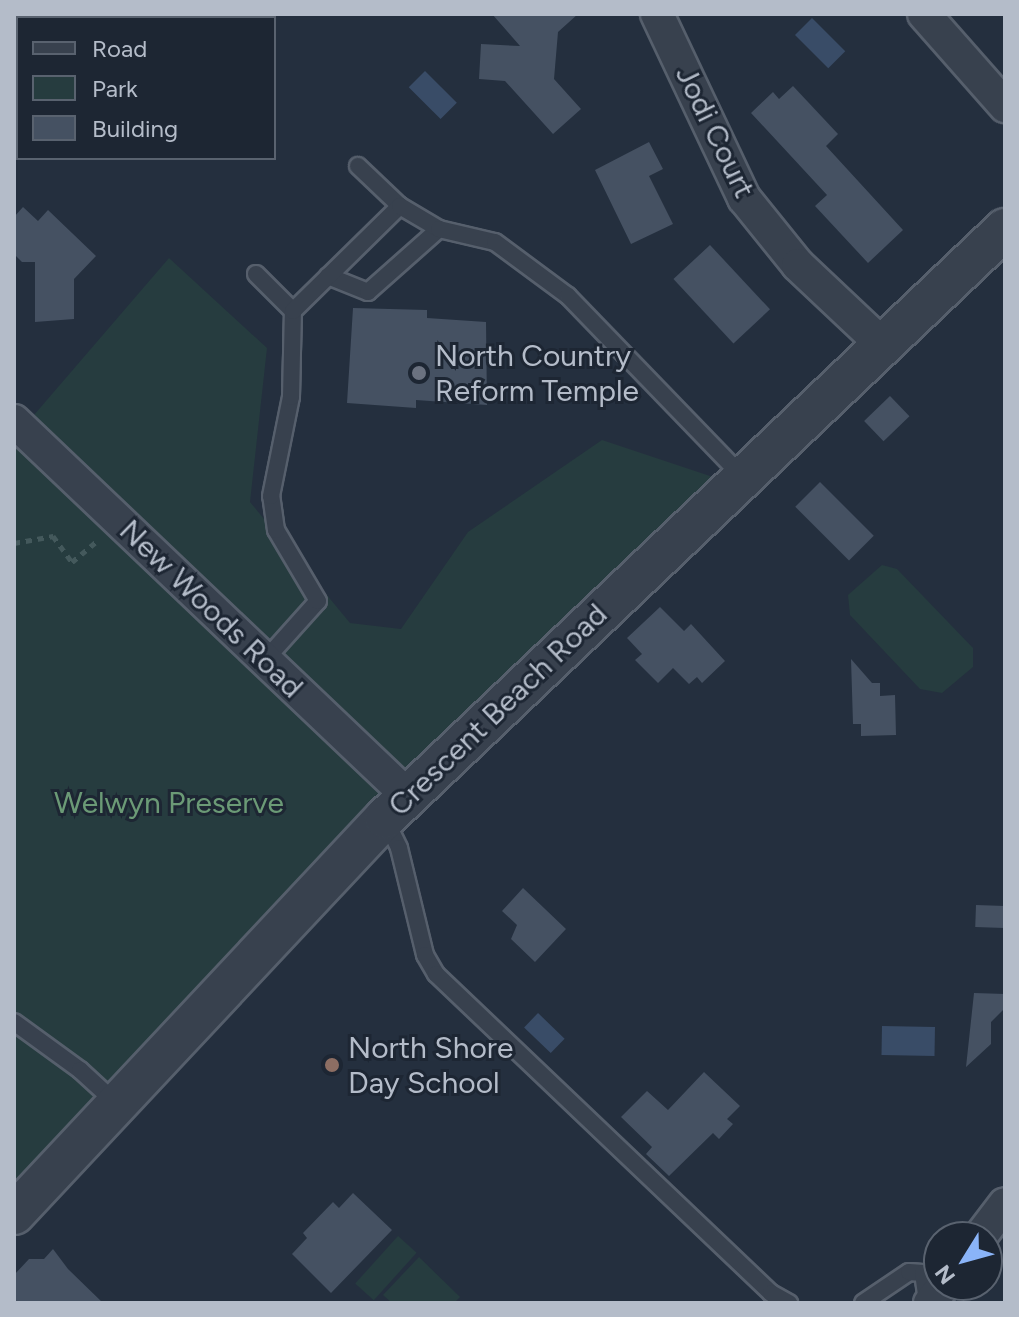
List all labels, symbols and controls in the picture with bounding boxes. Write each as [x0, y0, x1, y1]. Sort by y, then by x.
legend [16, 16, 276, 160]
text: Road [92, 34, 147, 63]
street label: Jodi Court [668, 60, 762, 204]
text: Park [92, 74, 138, 103]
text: Building [92, 114, 178, 143]
place label: North Country Reform Temple [435, 338, 639, 408]
marker: North Country Reform Temple [410, 364, 428, 382]
street label: New Woods Road [112, 513, 310, 705]
street label: Crescent Beach Road [381, 596, 615, 824]
park label: Welwyn Preserve [54, 785, 284, 821]
place label: North Shore Day School [348, 1030, 513, 1100]
marker: North Shore Day School [323, 1056, 341, 1074]
north arrow [923, 1221, 1003, 1301]
text: N [929, 1260, 961, 1289]

